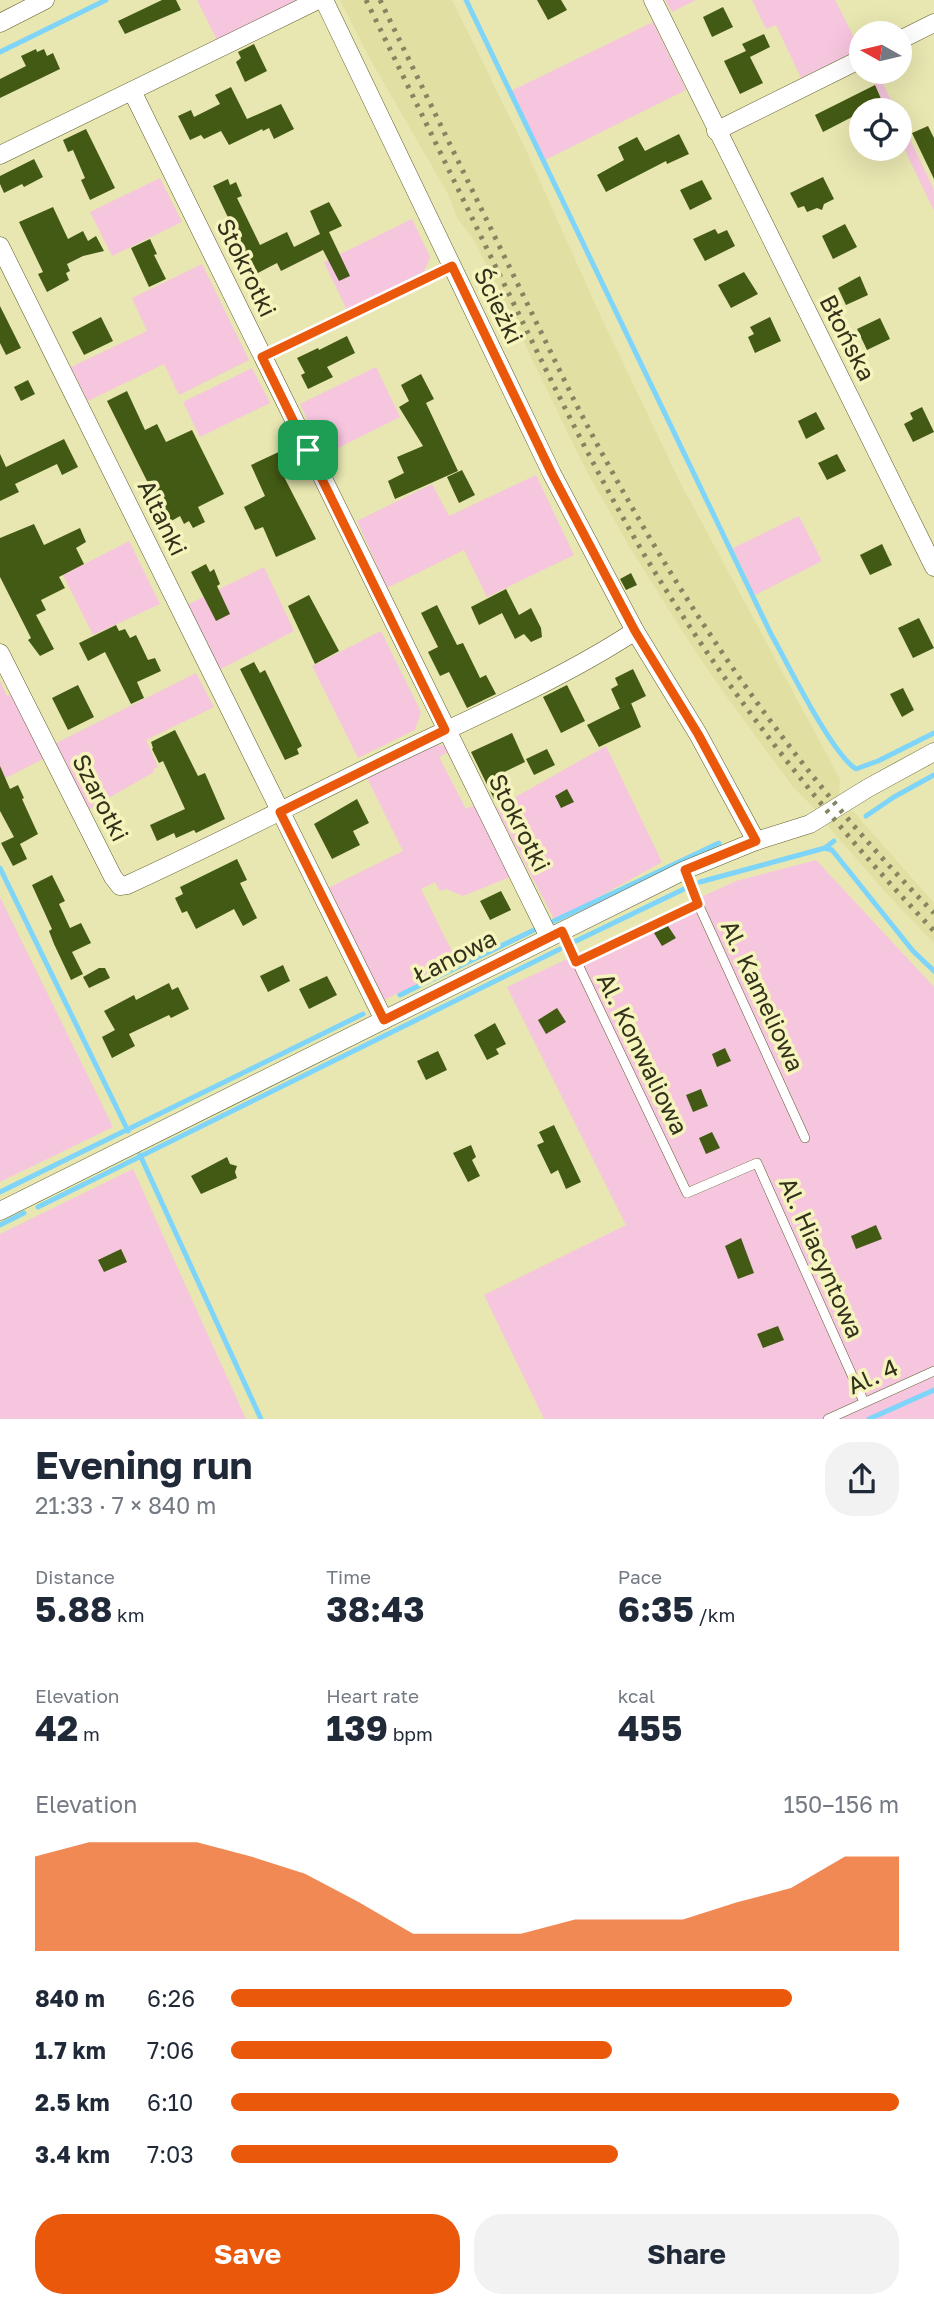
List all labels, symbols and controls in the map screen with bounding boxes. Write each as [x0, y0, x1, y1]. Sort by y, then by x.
north arrow [849, 21, 912, 84]
map controls [849, 21, 912, 161]
button: locate [849, 98, 912, 161]
street label: Stokrotki [211, 214, 284, 321]
street label: Ścieżki [469, 263, 530, 348]
street label: Błońska [814, 289, 882, 385]
pin [278, 420, 338, 480]
icon: arrive [289, 431, 327, 469]
street label: Altanki [133, 475, 194, 560]
street label: Szarotki [67, 749, 136, 846]
street label: Stokrotki [483, 769, 557, 876]
street label: Al. Kameliowa [716, 915, 811, 1076]
street label: Łanowa [408, 922, 501, 989]
street label: Al. Konwaliowa [592, 968, 695, 1139]
street label: Al. Hiacyntowa [774, 1173, 871, 1342]
street label: Al. 4 [843, 1352, 902, 1400]
text: Evening run [35, 1442, 253, 1487]
button: share [825, 1442, 899, 1516]
text: 21:33 · 7 × 840 m [35, 1491, 216, 1519]
text: Distance [35, 1565, 115, 1588]
text: Time [326, 1565, 371, 1588]
text: Pace [618, 1565, 662, 1588]
text: 5.88 [35, 1588, 112, 1630]
text: 38:43 [326, 1588, 425, 1630]
text: 6:35 [618, 1588, 694, 1630]
text: km [112, 1603, 145, 1626]
text: /km [694, 1603, 735, 1626]
text: Elevation [35, 1684, 120, 1707]
text: Heart rate [326, 1684, 419, 1707]
text: kcal [618, 1684, 655, 1707]
text: 42 [35, 1707, 78, 1749]
text: 139 [326, 1707, 388, 1749]
text: 455 [618, 1707, 682, 1749]
text: m [78, 1722, 100, 1745]
text: bpm [388, 1722, 433, 1745]
text: Elevation [35, 1790, 137, 1818]
text: 150–156 m [784, 1790, 899, 1818]
text: 840 m [35, 1984, 105, 2012]
text: 6:26 [147, 1984, 195, 2012]
text: 1.7 km [35, 2036, 106, 2064]
text: 7:06 [147, 2036, 194, 2064]
text: 2.5 km [35, 2088, 110, 2116]
text: 6:10 [147, 2088, 193, 2116]
text: 3.4 km [35, 2140, 110, 2168]
text: 7:03 [147, 2140, 194, 2168]
button: Save [35, 2214, 460, 2294]
button: Share [474, 2214, 899, 2294]

